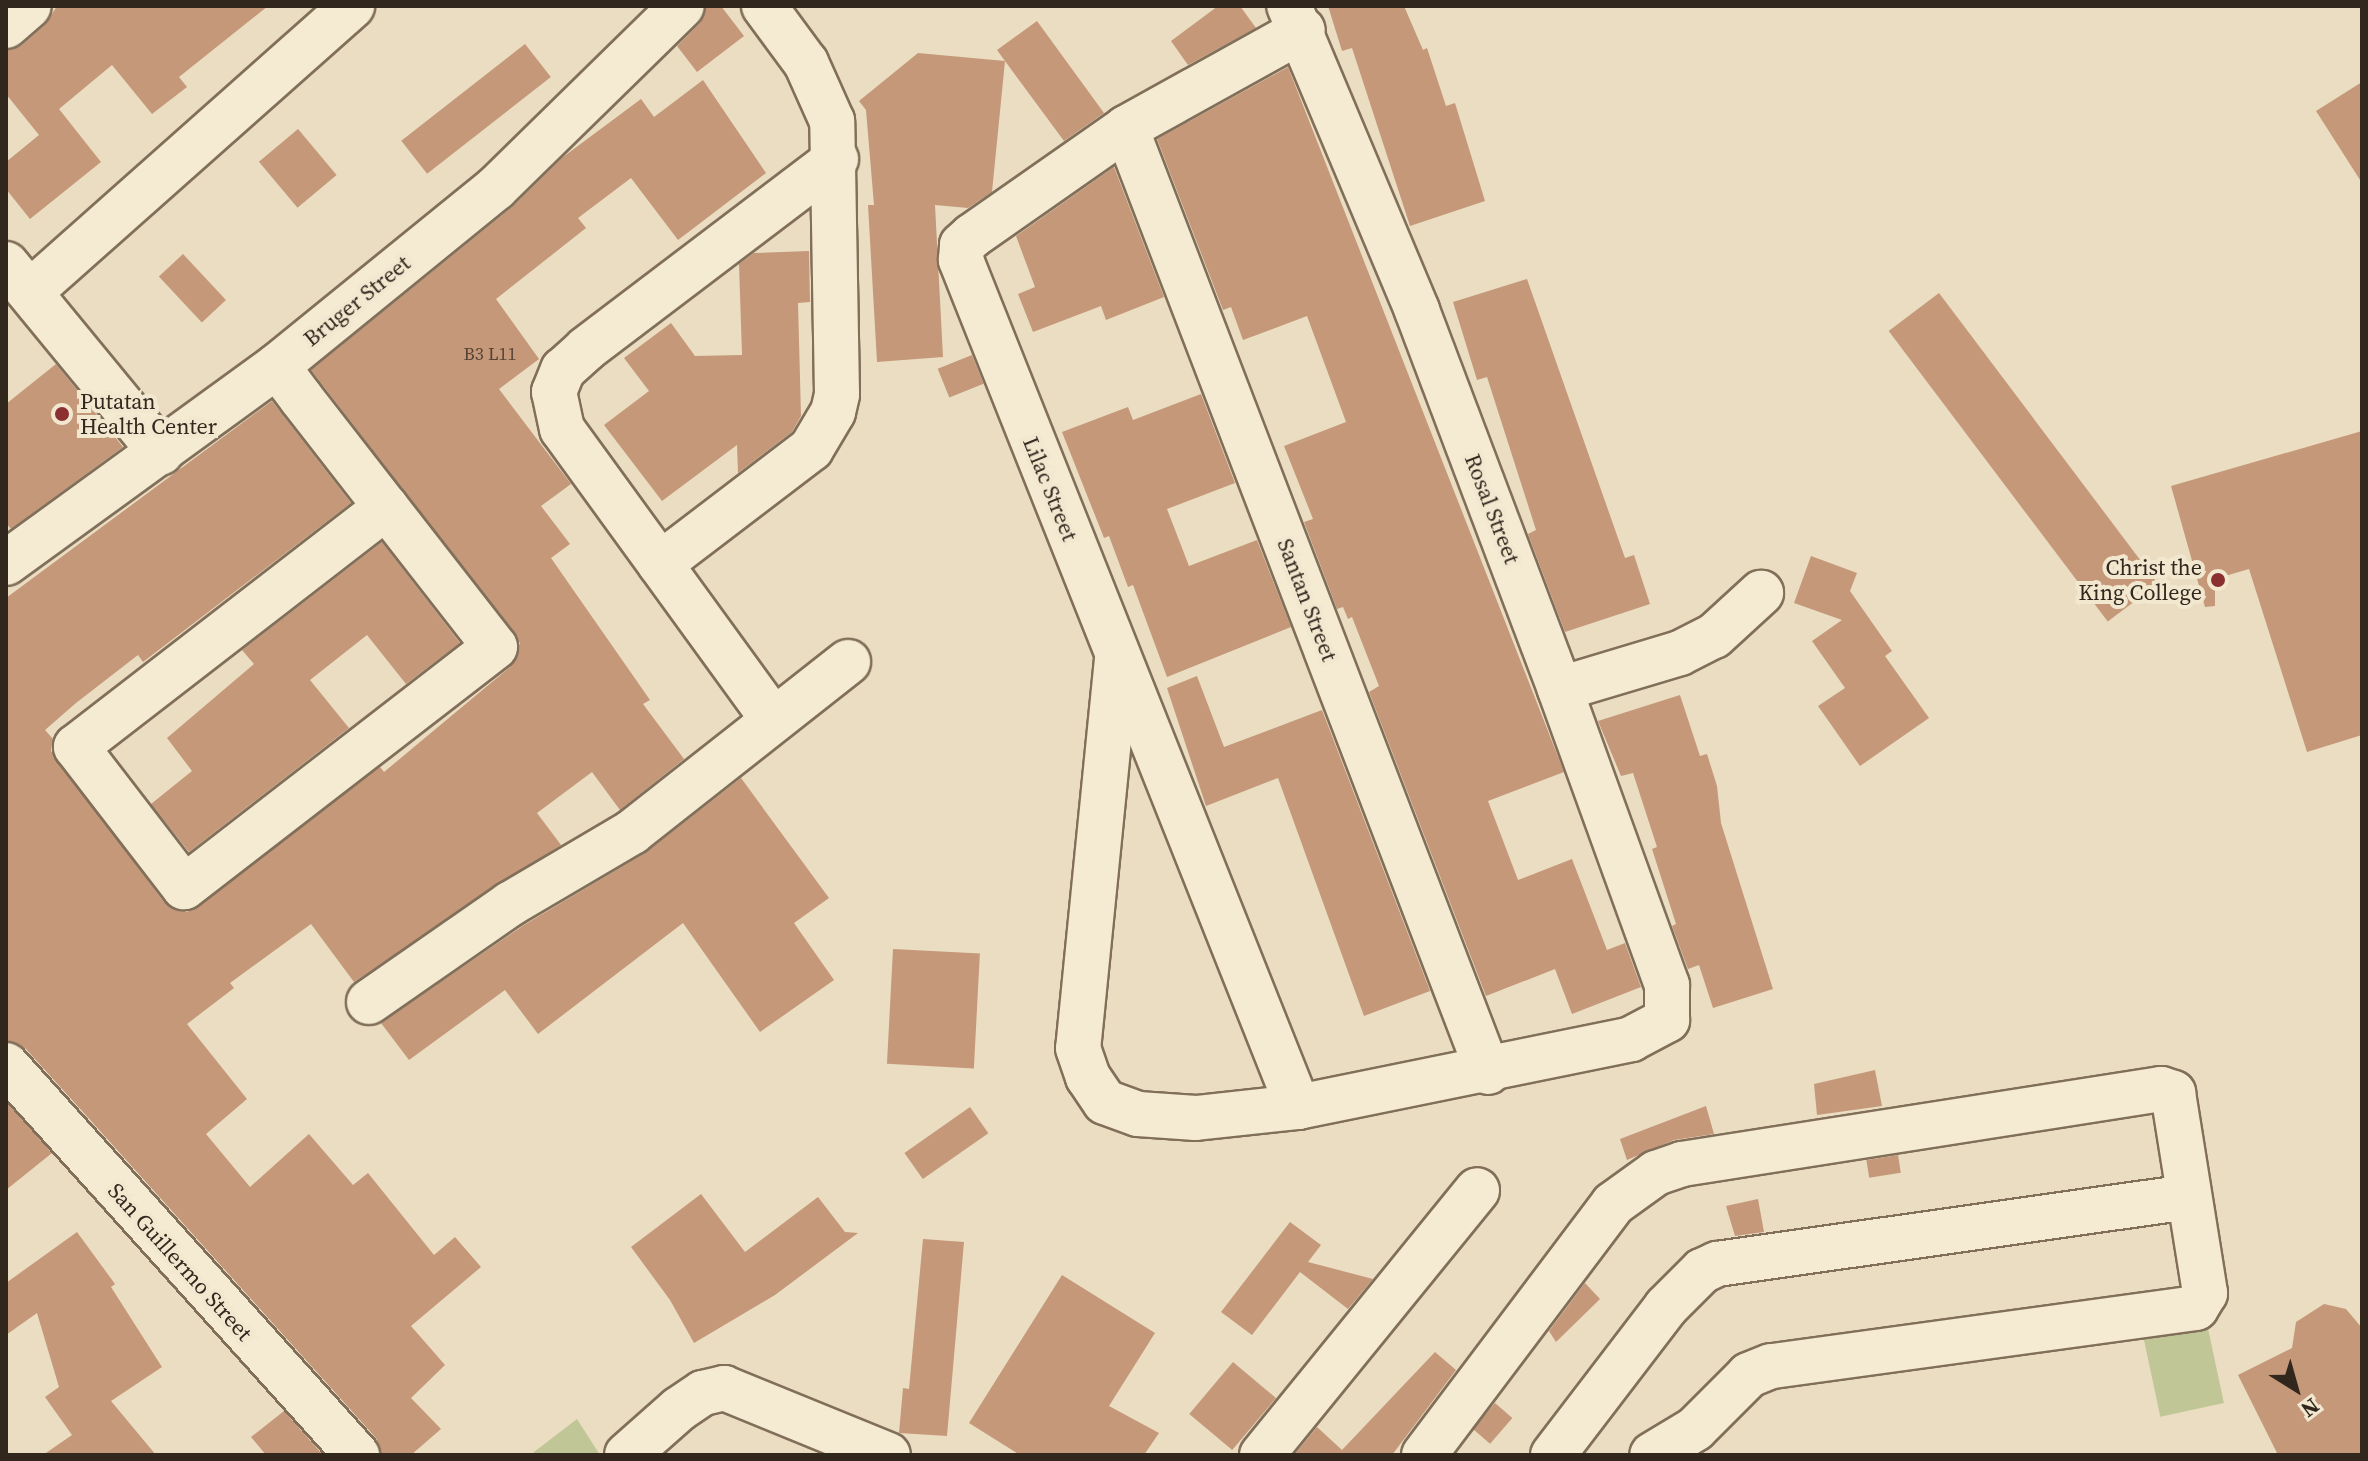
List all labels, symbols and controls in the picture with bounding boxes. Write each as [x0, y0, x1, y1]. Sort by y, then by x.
street label: Bruger Street [298, 250, 416, 352]
house number: B3 L11 [463, 343, 517, 365]
place label: Putatan Health Center [80, 388, 217, 440]
marker: Putatan Health Center [51, 403, 73, 425]
street label: Lilac Street [1017, 433, 1083, 545]
street label: Rosal Street [1459, 450, 1525, 568]
street label: Santan Street [1272, 535, 1342, 665]
place label: Christ the King College [2078, 554, 2202, 606]
marker: Christ the King College [2209, 571, 2227, 589]
street label: San Guillermo Street [102, 1178, 258, 1346]
north arrow [2256, 1349, 2336, 1429]
text: N [2295, 1391, 2326, 1425]

